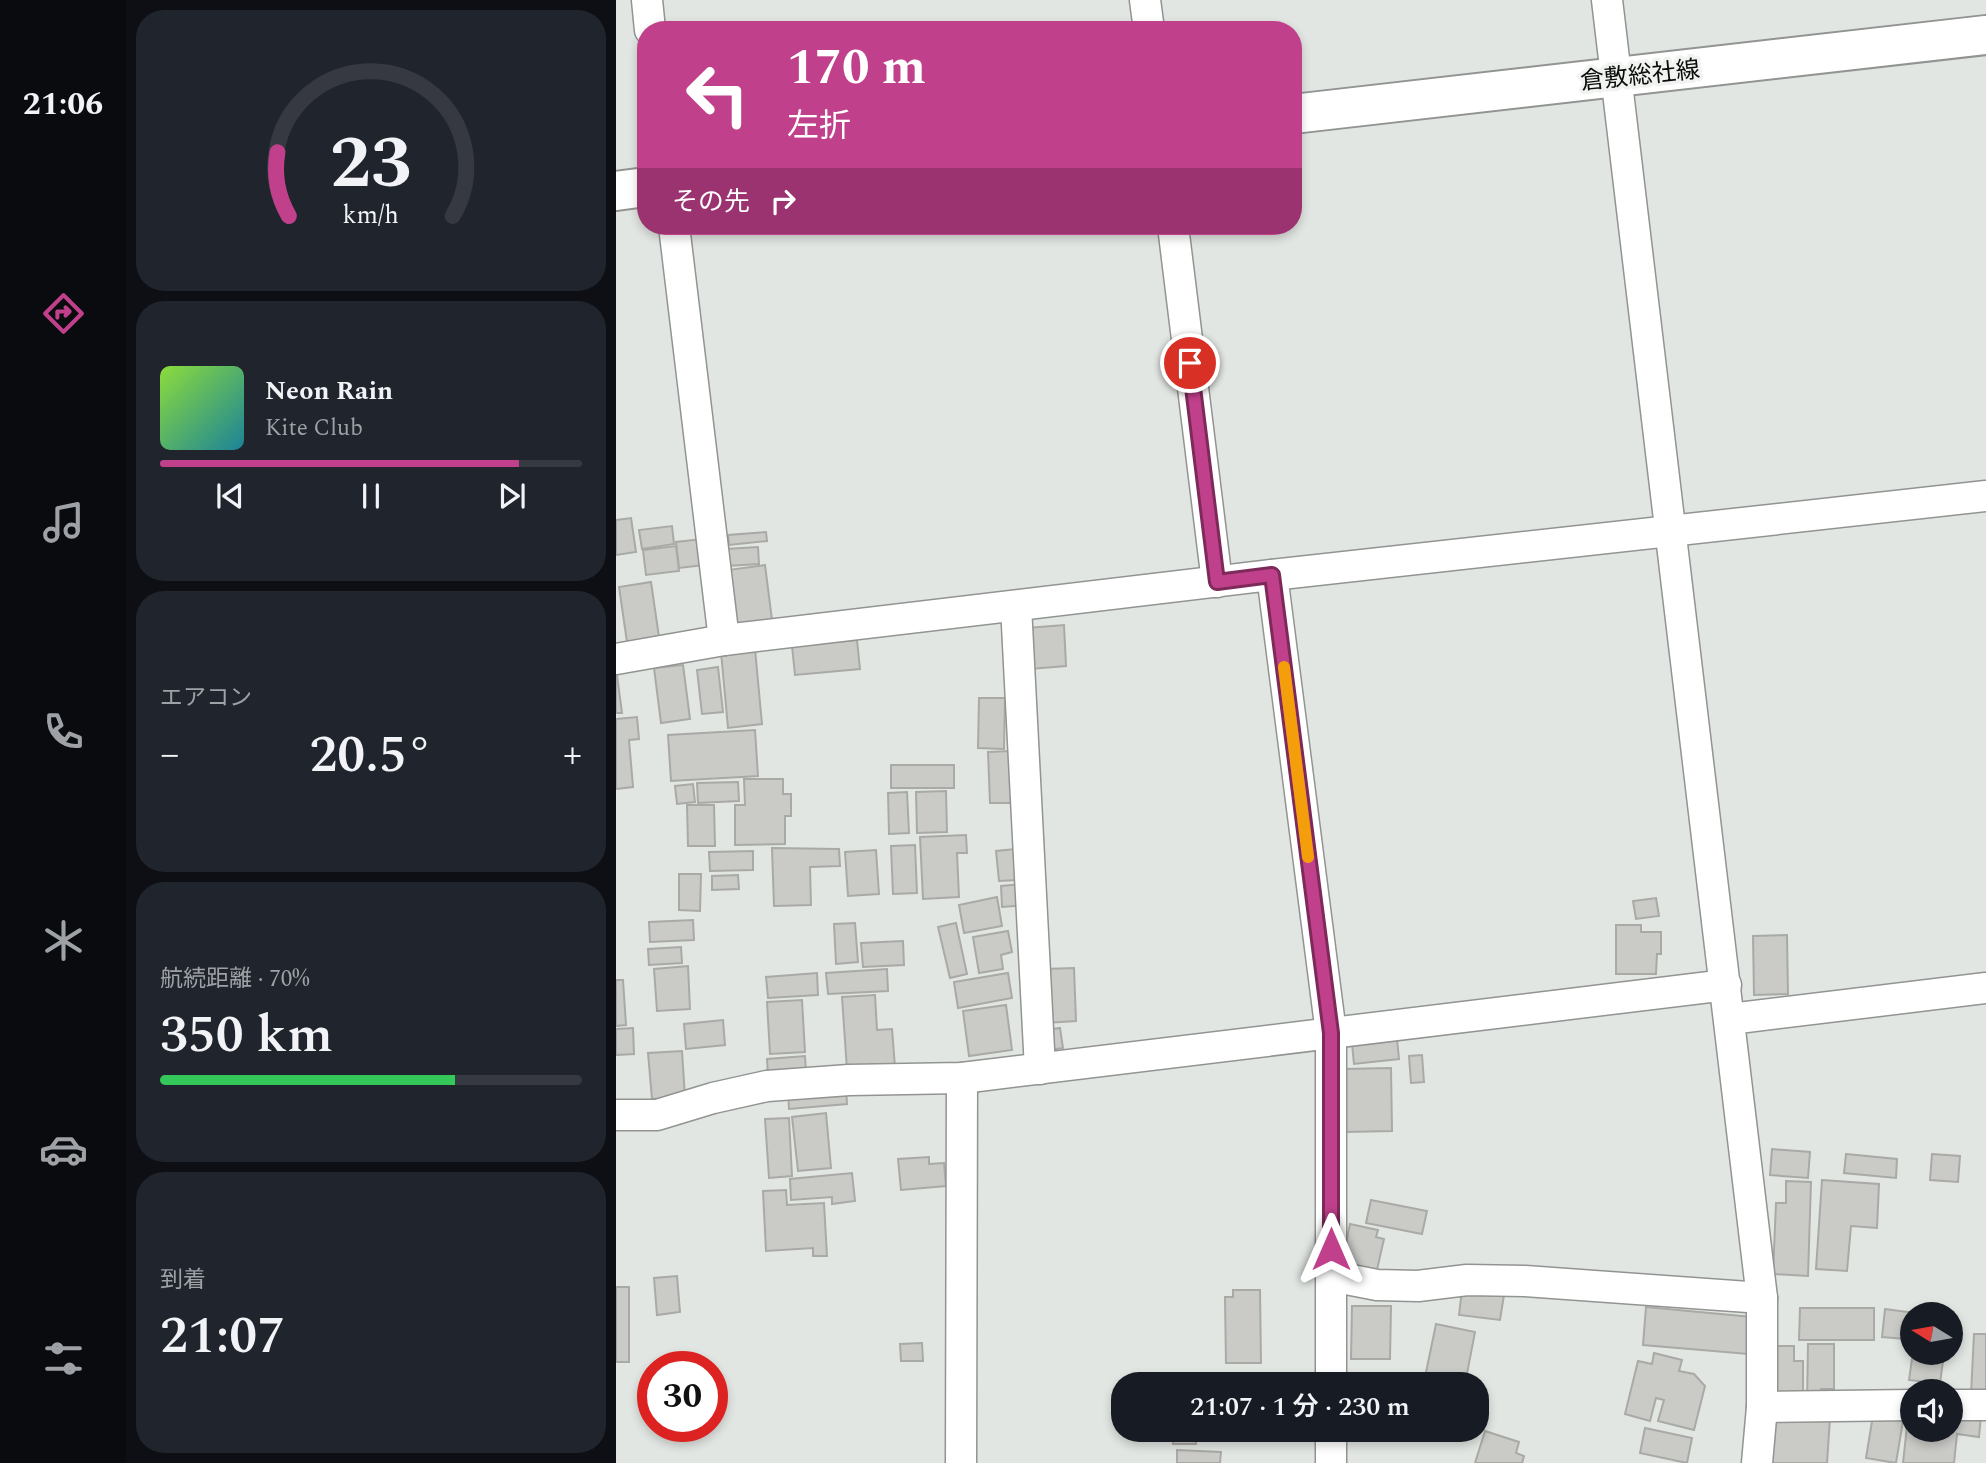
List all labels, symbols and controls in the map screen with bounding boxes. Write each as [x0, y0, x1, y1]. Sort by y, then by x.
text: 170 m [787, 31, 926, 106]
icon: left [672, 49, 763, 140]
street label: 倉敷総社線 [1579, 52, 1702, 100]
text: 21:06 [23, 80, 103, 129]
text: 左折 [787, 102, 851, 151]
text: 23 [330, 110, 412, 221]
text: その先 [672, 182, 750, 222]
icon: right [764, 182, 802, 220]
text: km/h [343, 197, 399, 235]
icon: directions [39, 289, 88, 338]
pin [1160, 333, 1220, 393]
icon: arrive [1171, 344, 1209, 382]
text: Neon Rain [265, 371, 393, 411]
text: Kite Club [265, 411, 363, 446]
icon: previous [211, 477, 249, 515]
icon: pause [352, 477, 390, 515]
icon: next [493, 477, 531, 515]
icon: music [39, 498, 88, 547]
text: エアコン [160, 681, 252, 716]
icon: phone [39, 707, 88, 756]
text: 20.5° [309, 716, 433, 795]
text: − [160, 726, 179, 784]
text: + [563, 726, 582, 784]
icon: climate [39, 916, 88, 965]
text: 航続距離 · 70% [160, 962, 310, 997]
text: 350 km [160, 996, 333, 1075]
icon: car [39, 1125, 88, 1174]
position arrow [1294, 1212, 1368, 1286]
text: 到着 [160, 1263, 206, 1298]
text: 21:07 [160, 1297, 285, 1376]
north arrow [1900, 1302, 1964, 1365]
map controls [1900, 1302, 1963, 1442]
icon: filters [39, 1334, 88, 1383]
speed limit sign: 30 [637, 1351, 728, 1442]
button: sound [1900, 1379, 1963, 1442]
text: 21:07 · 1 分 · 230 m [1190, 1387, 1410, 1427]

